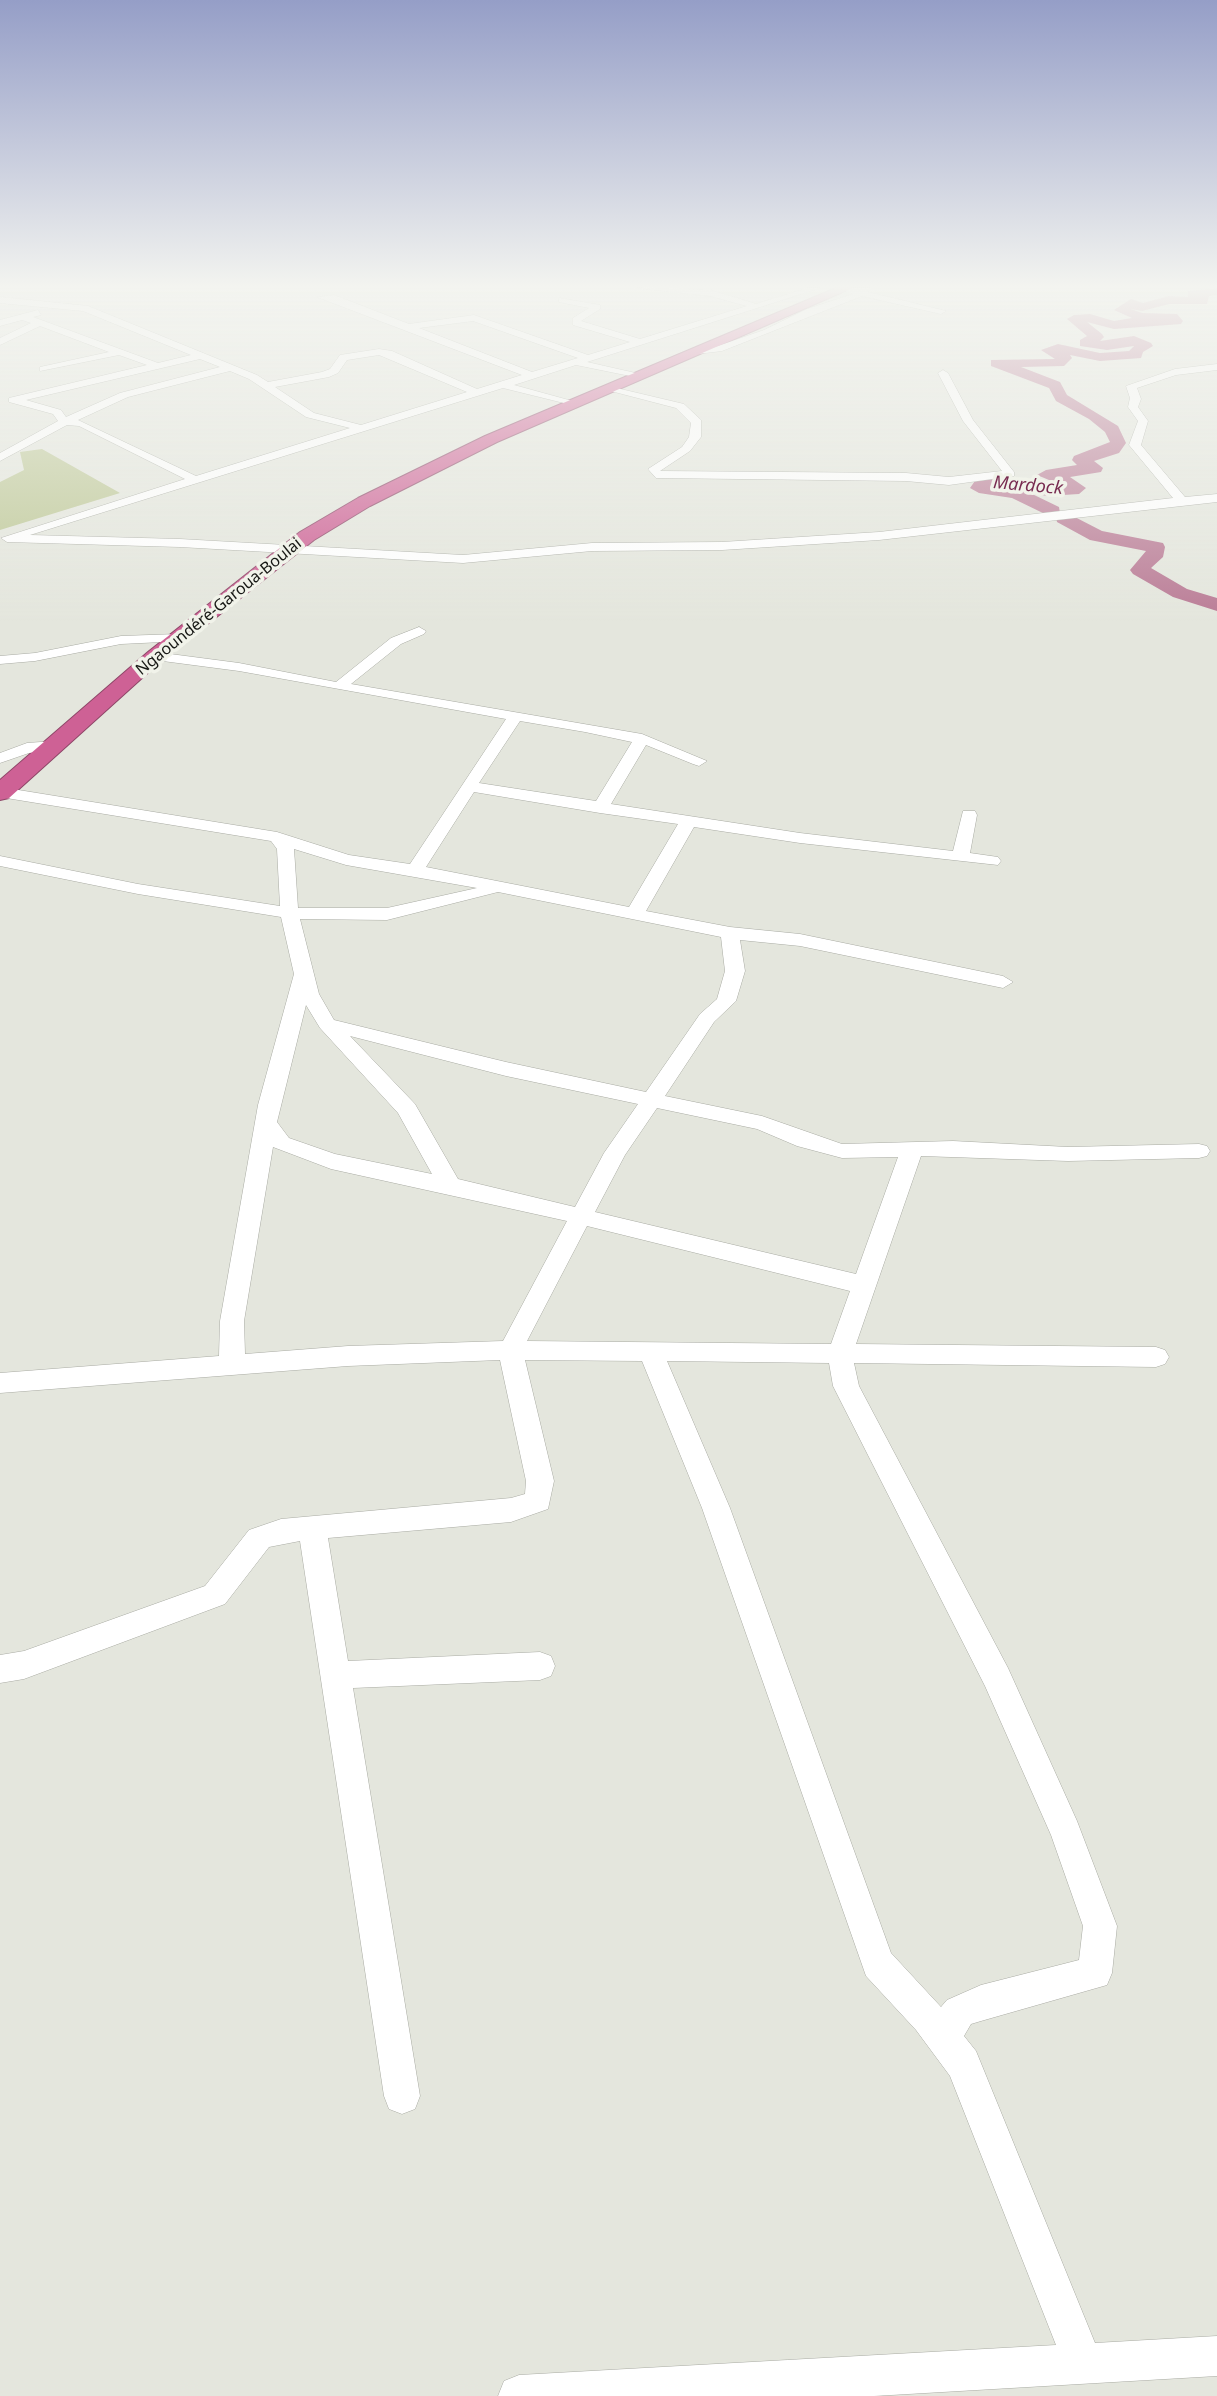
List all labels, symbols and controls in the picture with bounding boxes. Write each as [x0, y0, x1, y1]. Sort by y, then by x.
water label: Mardock [992, 472, 1064, 500]
street label: Ngaoundéré-Garoua-Boulai [132, 534, 306, 680]

